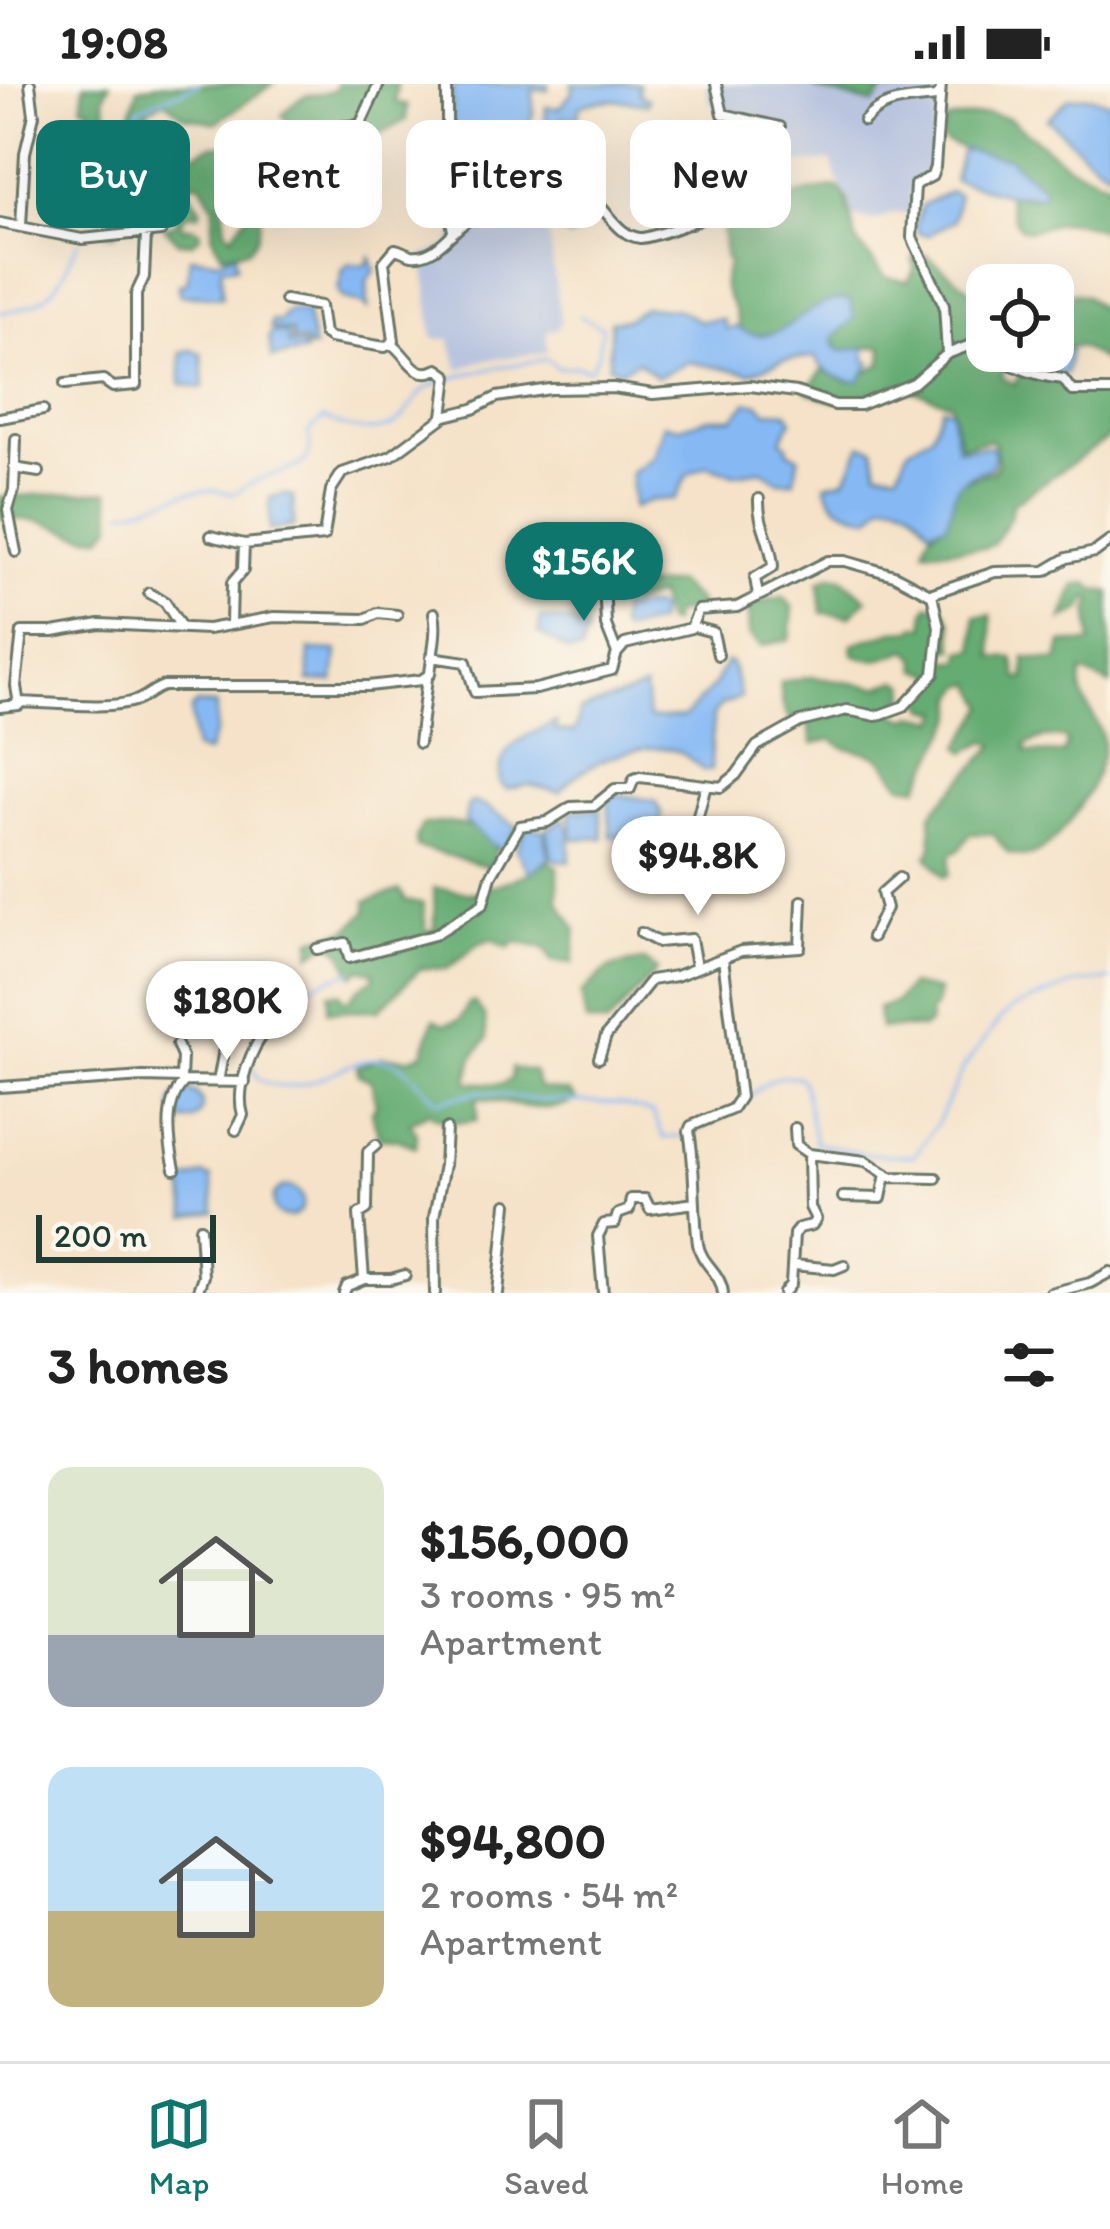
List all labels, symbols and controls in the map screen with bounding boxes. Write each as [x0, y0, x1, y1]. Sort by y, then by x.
text: 19:08 [60, 15, 168, 69]
chip: Buy [36, 120, 190, 228]
chip: Rent [214, 120, 382, 228]
chip: Filters [406, 120, 606, 228]
chip: New [630, 120, 791, 228]
map controls [966, 264, 1074, 372]
button: locate [966, 264, 1074, 372]
pin: $156K [500, 522, 668, 624]
text: $156K [532, 537, 636, 584]
pin: $94.8K [600, 816, 796, 918]
text: $94.8K [638, 831, 758, 878]
pin: $180K [143, 961, 311, 1063]
text: $180K [173, 976, 281, 1023]
scale bar [36, 1209, 216, 1262]
text: 200 m [54, 1216, 147, 1255]
icon: filters [996, 1332, 1062, 1398]
text: 3 homes [48, 1335, 229, 1396]
text: $156,000 [420, 1510, 630, 1571]
icon: home [144, 1515, 288, 1659]
text: 3 rooms · 95 m² [420, 1571, 676, 1618]
text: Apartment [420, 1618, 602, 1665]
text: $94,800 [420, 1810, 606, 1871]
icon: home [144, 1815, 288, 1959]
text: 2 rooms · 54 m² [420, 1871, 678, 1918]
text: Apartment [420, 1918, 602, 1965]
tab: Map [146, 2091, 212, 2202]
tab: Saved [504, 2091, 588, 2202]
tab: Home [881, 2091, 964, 2202]

